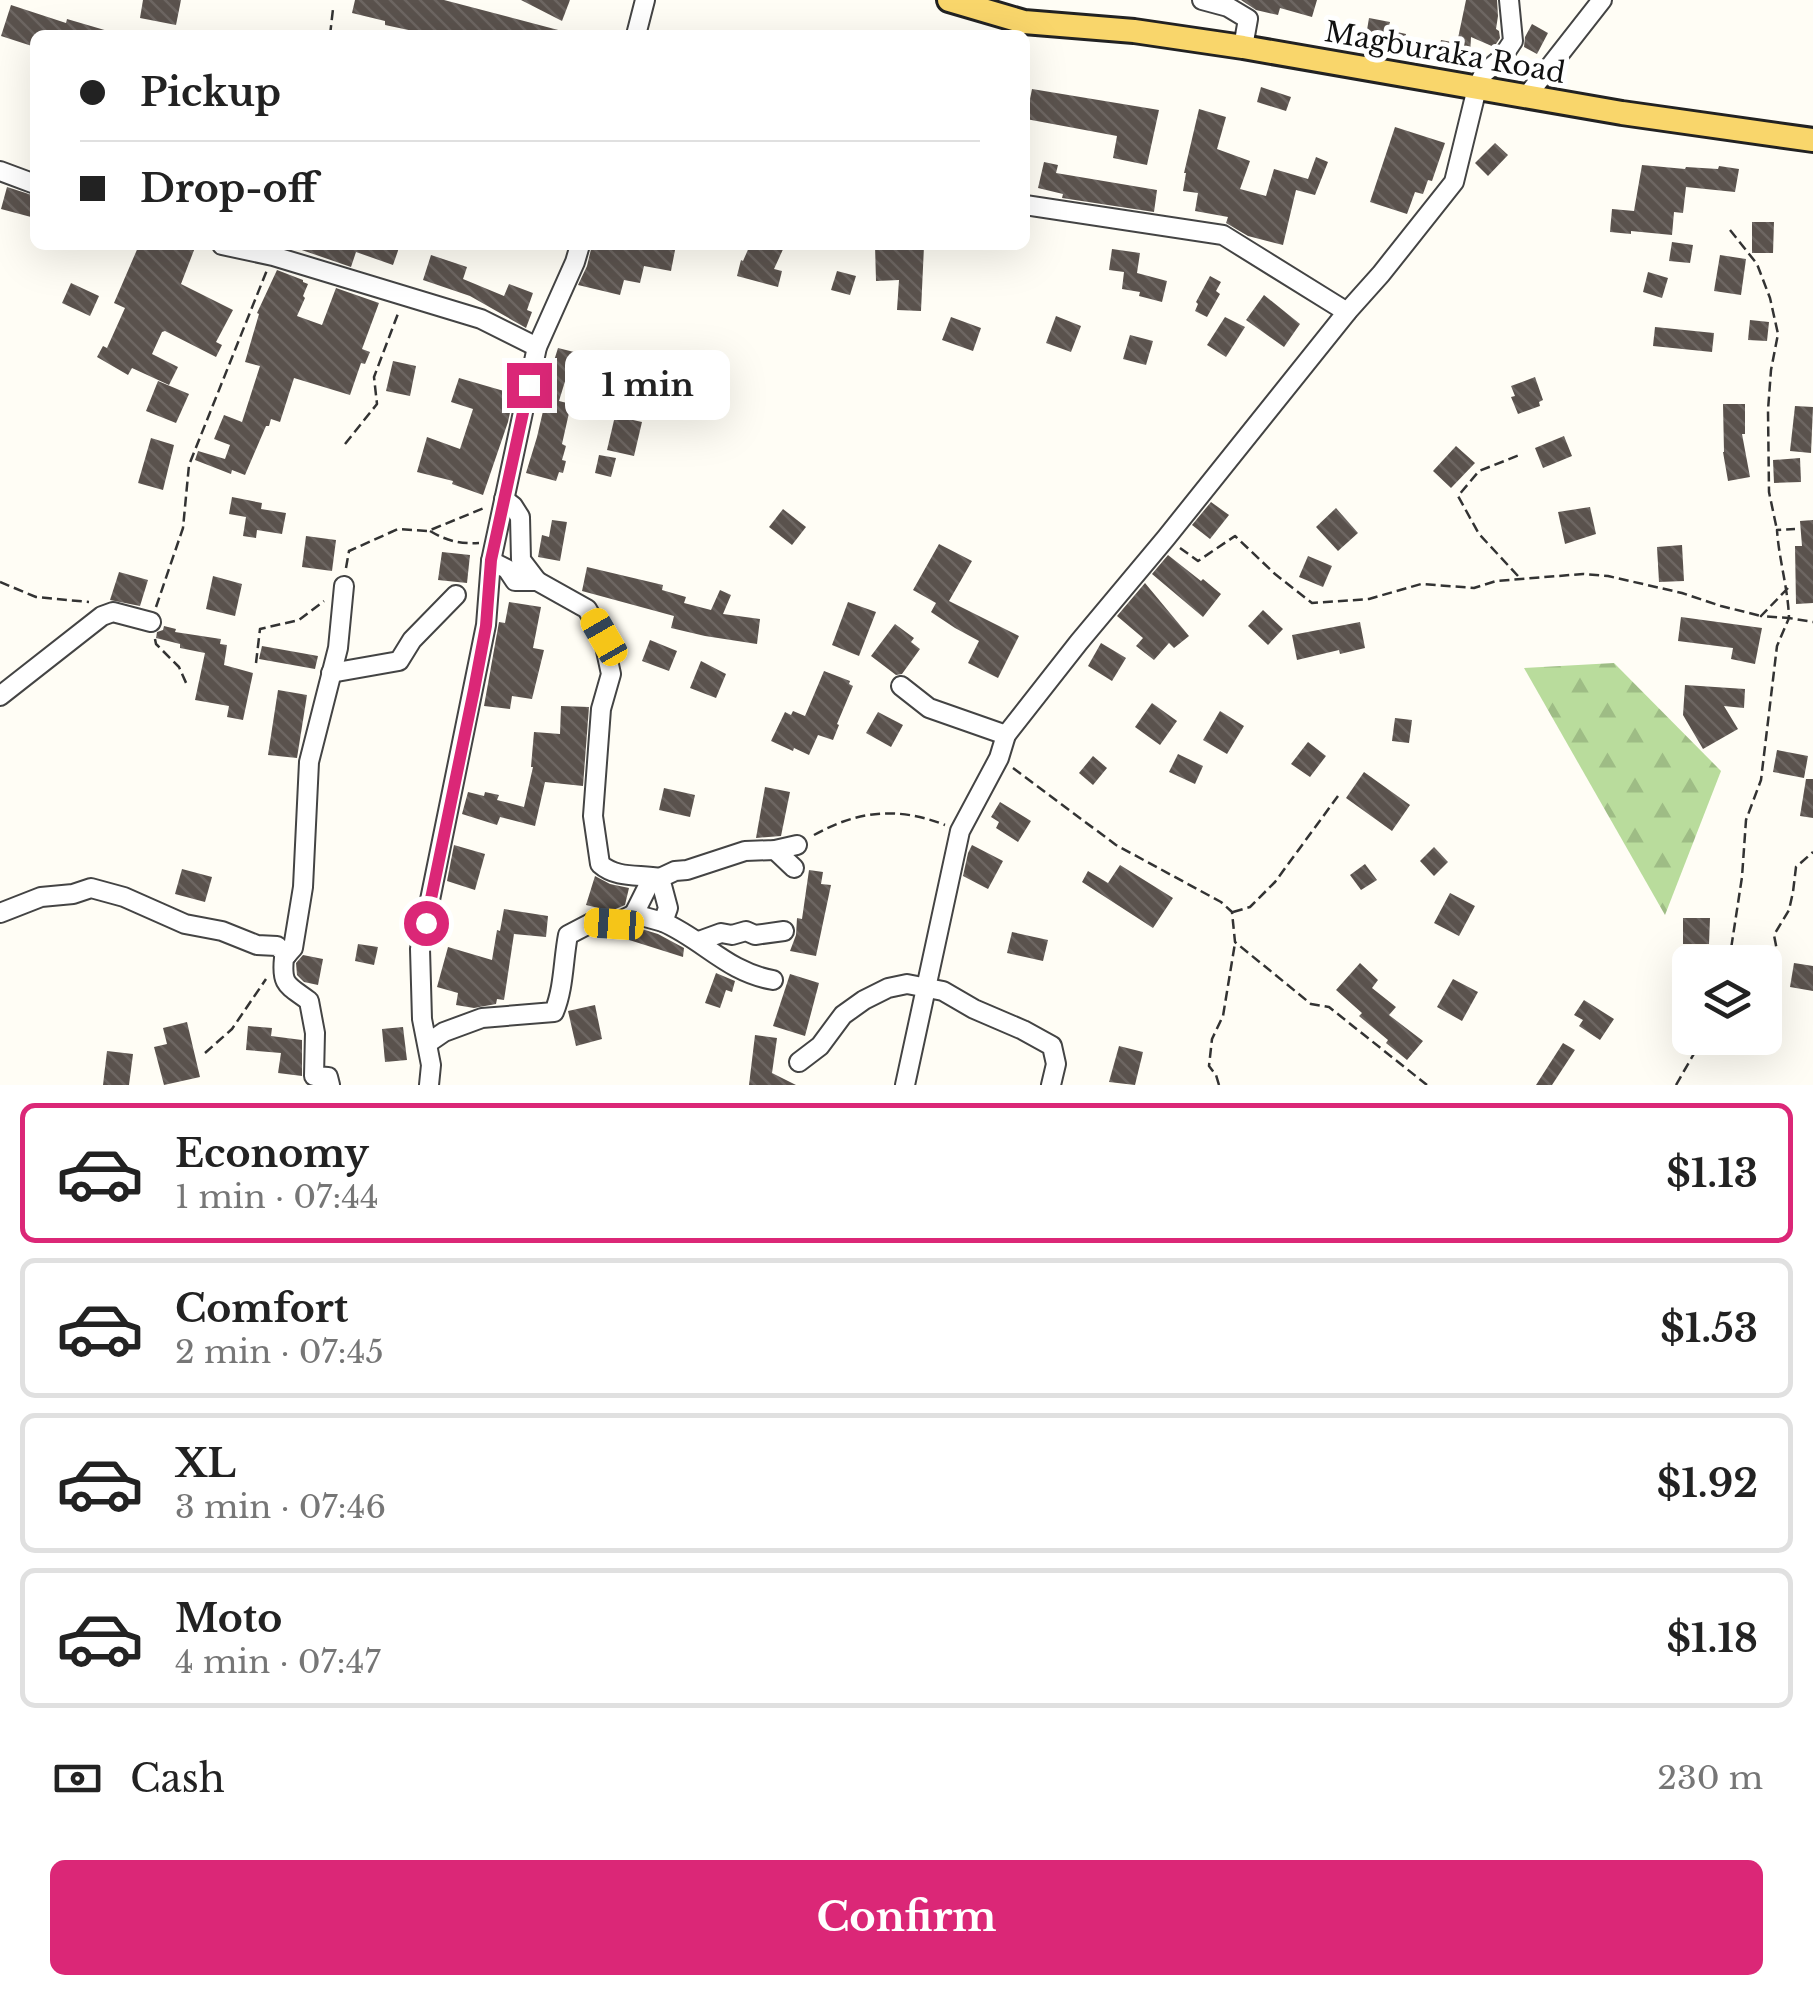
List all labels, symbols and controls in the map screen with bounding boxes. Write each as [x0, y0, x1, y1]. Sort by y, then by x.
street label: Magburaka Road [1322, 14, 1568, 91]
text: Pickup [140, 69, 281, 116]
text: Drop-off [140, 165, 317, 212]
callout: 1 min [564, 350, 729, 420]
route end [507, 363, 552, 408]
text: 1 min [601, 365, 694, 405]
car [576, 604, 632, 670]
route start [404, 901, 449, 946]
car [583, 907, 645, 941]
map controls [1672, 945, 1782, 1055]
button: layers [1672, 945, 1782, 1055]
icon: car [55, 1128, 145, 1218]
text: Economy [175, 1130, 369, 1177]
text: $1.13 [1666, 1150, 1758, 1197]
text: 1 min · 07:44 [175, 1177, 379, 1217]
icon: car [55, 1283, 145, 1373]
text: Comfort [175, 1285, 348, 1332]
text: $1.53 [1660, 1305, 1758, 1352]
text: 2 min · 07:45 [175, 1332, 384, 1372]
icon: car [55, 1438, 145, 1528]
text: XL [175, 1440, 236, 1487]
text: $1.92 [1657, 1460, 1758, 1507]
text: 3 min · 07:46 [175, 1487, 386, 1527]
icon: car [55, 1593, 145, 1683]
text: Moto [175, 1595, 282, 1642]
text: $1.18 [1666, 1615, 1758, 1662]
text: 4 min · 07:47 [175, 1642, 381, 1682]
icon: cash [50, 1751, 105, 1806]
text: Cash [130, 1755, 225, 1802]
text: 230 m [1657, 1758, 1763, 1798]
button: Confirm [50, 1860, 1763, 1975]

